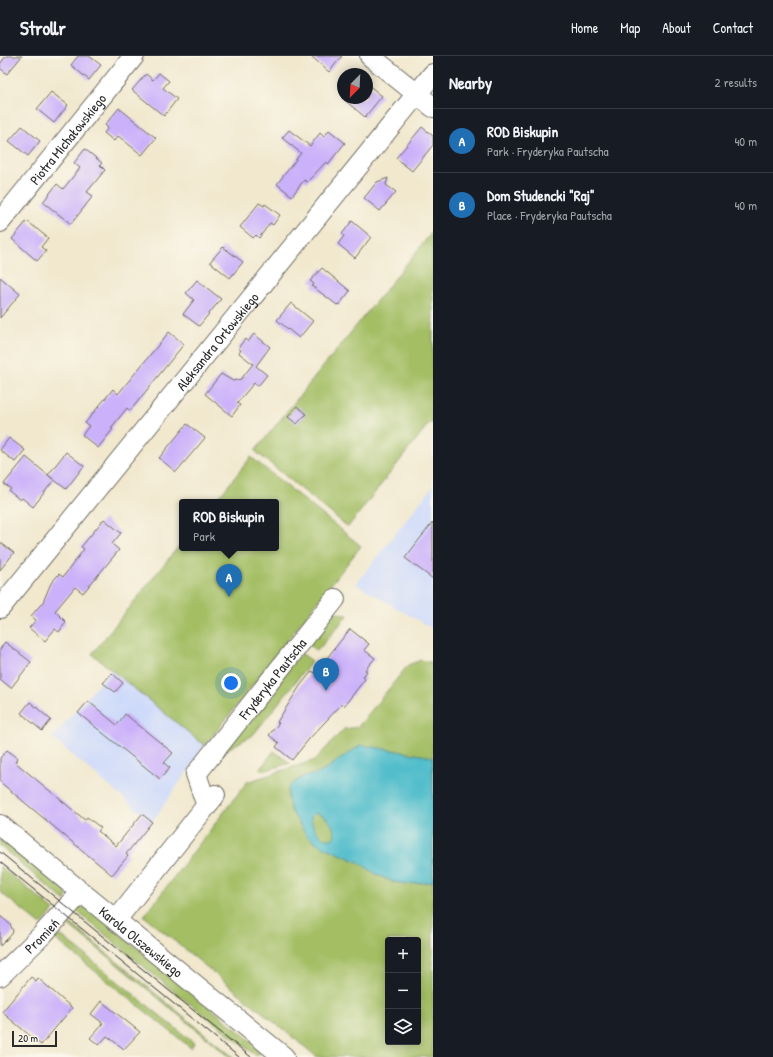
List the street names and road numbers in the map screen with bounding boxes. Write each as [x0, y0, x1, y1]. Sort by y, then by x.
street label: Piotra Michałowskiego [25, 89, 110, 188]
street label: Aleksandra Orłowskiego [171, 287, 262, 394]
street label: Fryderyka Pautscha [233, 634, 310, 724]
street label: Karola Olszewskiego [95, 901, 188, 981]
street label: Promień [20, 913, 63, 957]

